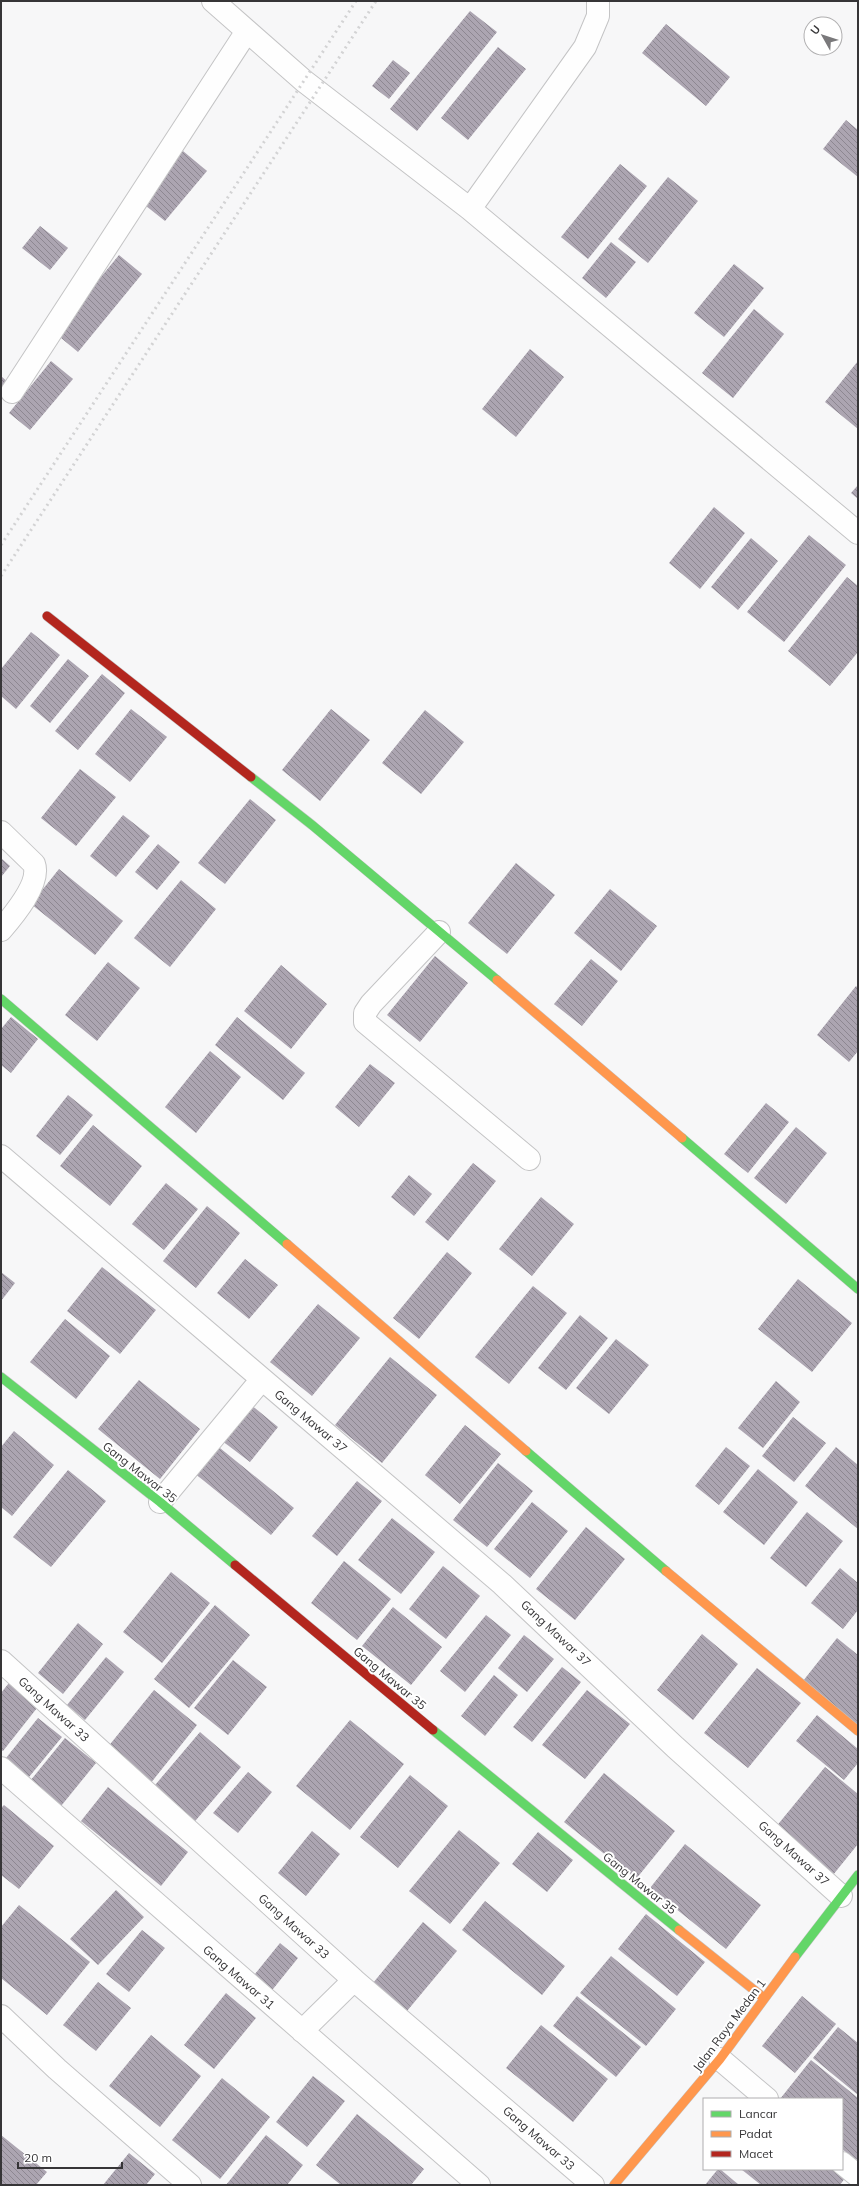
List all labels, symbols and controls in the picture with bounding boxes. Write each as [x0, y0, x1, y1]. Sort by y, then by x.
north arrow [803, 16, 843, 56]
text: U [807, 22, 823, 37]
street label: Gang Mawar 37 [272, 1386, 350, 1456]
street label: Gang Mawar 35 [100, 1438, 180, 1506]
street label: Gang Mawar 37 [518, 1597, 594, 1669]
street label: Gang Mawar 35 [351, 1643, 429, 1713]
street label: Gang Mawar 33 [15, 1673, 93, 1745]
street label: Gang Mawar 37 [755, 1817, 833, 1889]
street label: Gang Mawar 35 [600, 1849, 680, 1917]
street label: Gang Mawar 33 [255, 1890, 333, 1962]
street label: Gang Mawar 31 [200, 1942, 278, 2012]
street label: Jalan Raya Medan 1 [689, 1976, 769, 2074]
legend [703, 2098, 843, 2170]
street label: Gang Mawar 33 [500, 2103, 578, 2173]
text: Lancar [739, 2106, 778, 2121]
text: Padat [739, 2126, 772, 2141]
scale bar [18, 2144, 122, 2170]
text: Macet [739, 2146, 773, 2161]
text: 20 m [24, 2150, 52, 2165]

